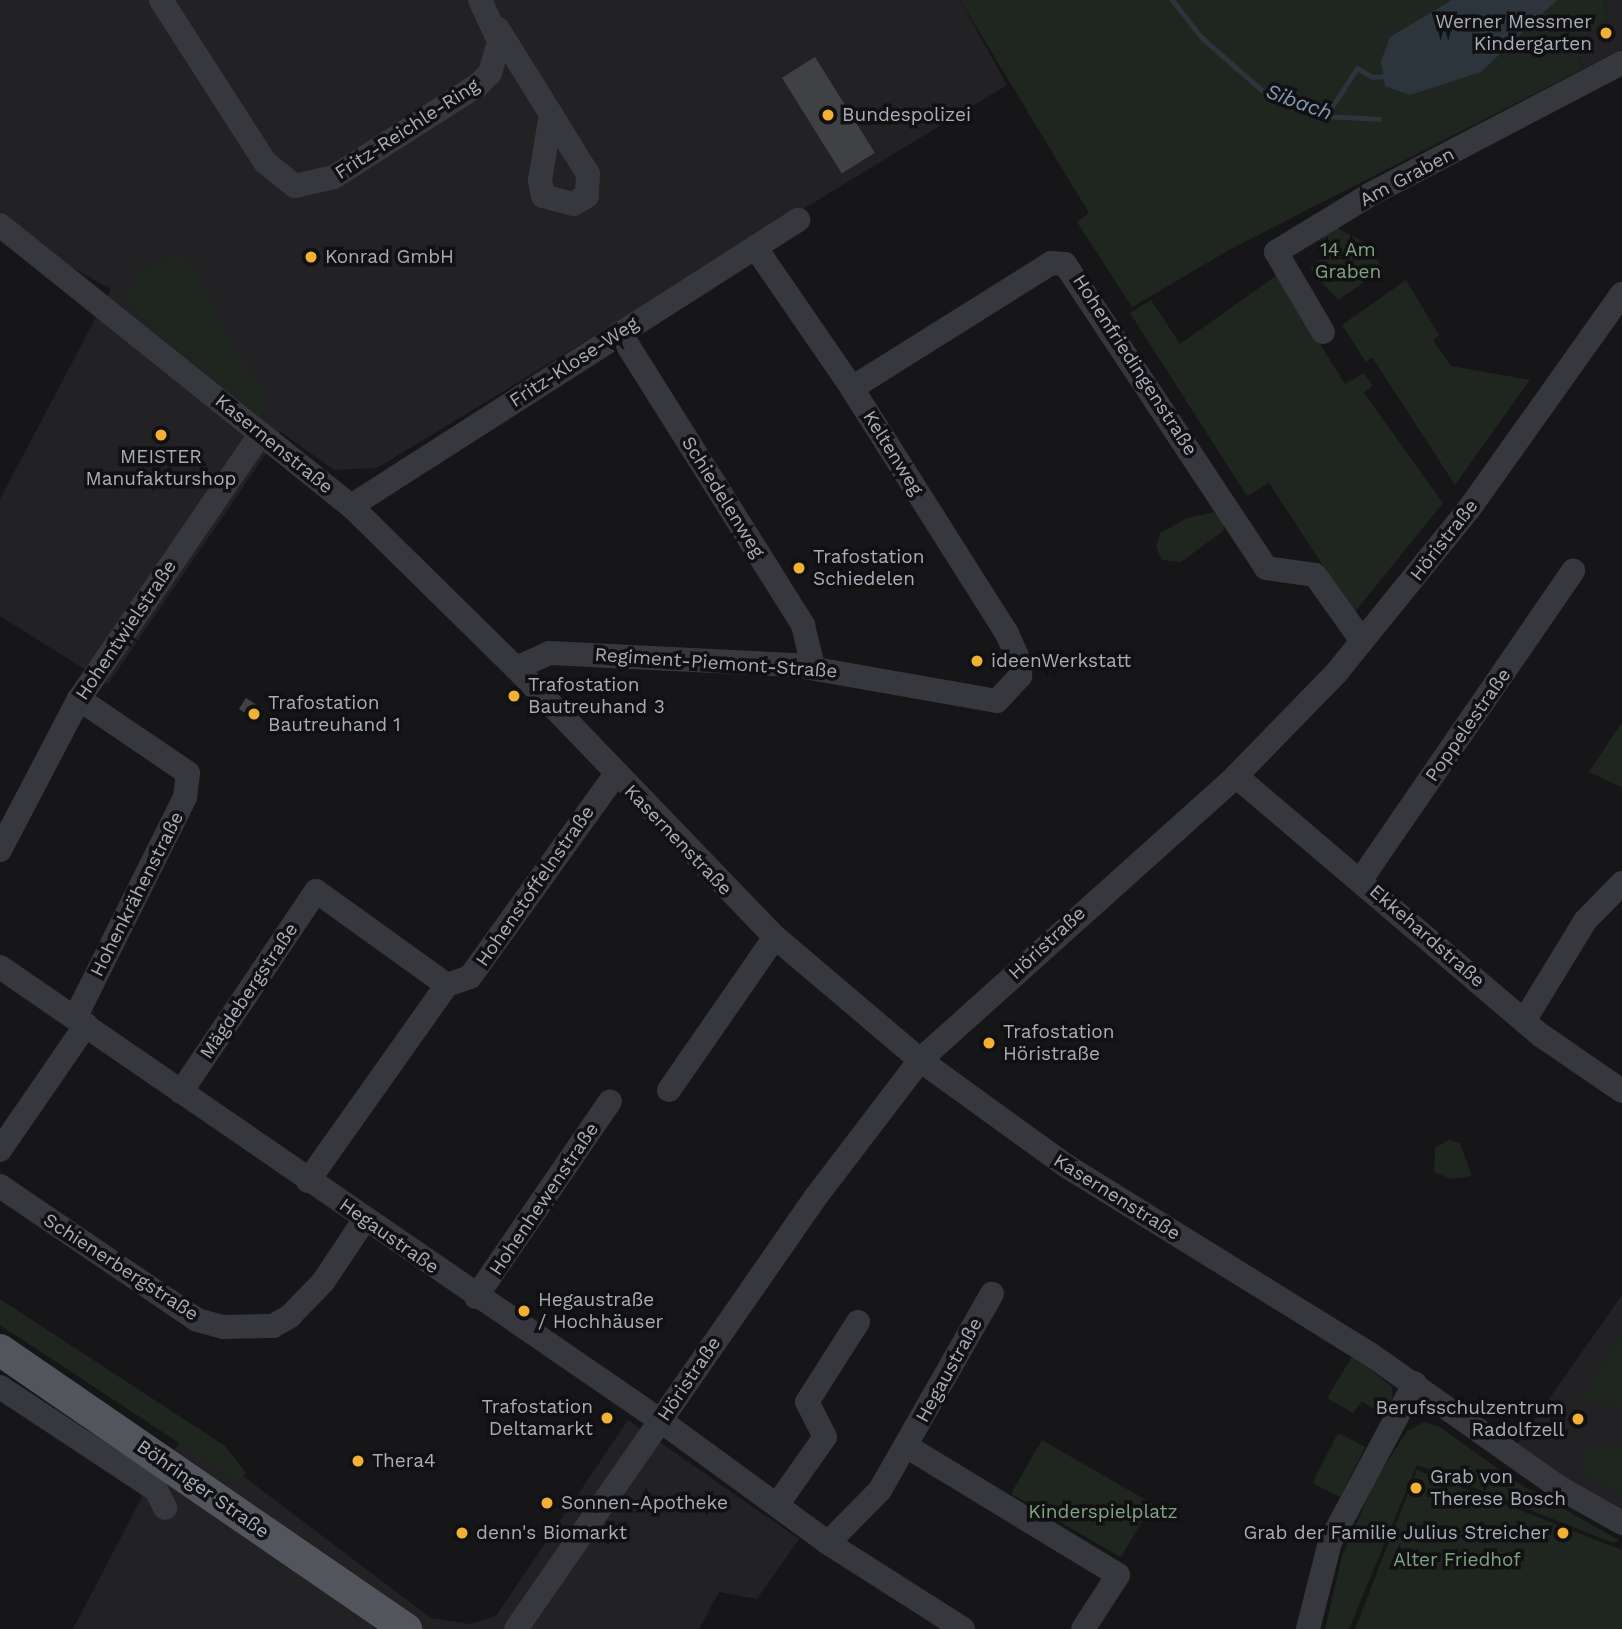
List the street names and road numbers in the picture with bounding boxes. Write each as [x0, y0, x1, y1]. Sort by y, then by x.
street label: Fritz-Reichle-Ring [331, 74, 483, 184]
street label: Am Graben [1356, 143, 1458, 211]
street label: Hohenfriedingenstraße [1068, 270, 1202, 460]
street label: Fritz-Klose-Weg [505, 312, 643, 412]
street label: Kasernenstraße [210, 389, 338, 499]
street label: Keltenweg [858, 407, 928, 499]
street label: Schiedelenweg [677, 432, 769, 562]
street label: Höristraße [1405, 495, 1483, 585]
street label: Hohentwielstraße [71, 556, 181, 704]
street label: Regiment-Piemont-Straße [594, 643, 838, 683]
street label: Poppelestraße [1420, 664, 1516, 786]
street label: Kasernenstraße [619, 780, 737, 900]
street label: Hohenstoffelnstraße [471, 801, 599, 971]
street label: Hohenkrähenstraße [86, 808, 188, 980]
street label: Ekkehardstraße [1365, 880, 1489, 992]
street label: Höristraße [1004, 902, 1090, 984]
street label: Mägdebergstraße [195, 919, 303, 1063]
street label: Hohenhewenstraße [484, 1118, 604, 1280]
street label: Kasernenstraße [1049, 1149, 1185, 1245]
street label: Hegaustraße [335, 1193, 443, 1279]
street label: Schienerbergstraße [39, 1208, 203, 1326]
street label: Hegaustraße [911, 1314, 987, 1426]
street label: Höristraße [652, 1332, 726, 1426]
street label: Böhringer Straße [132, 1435, 274, 1543]

